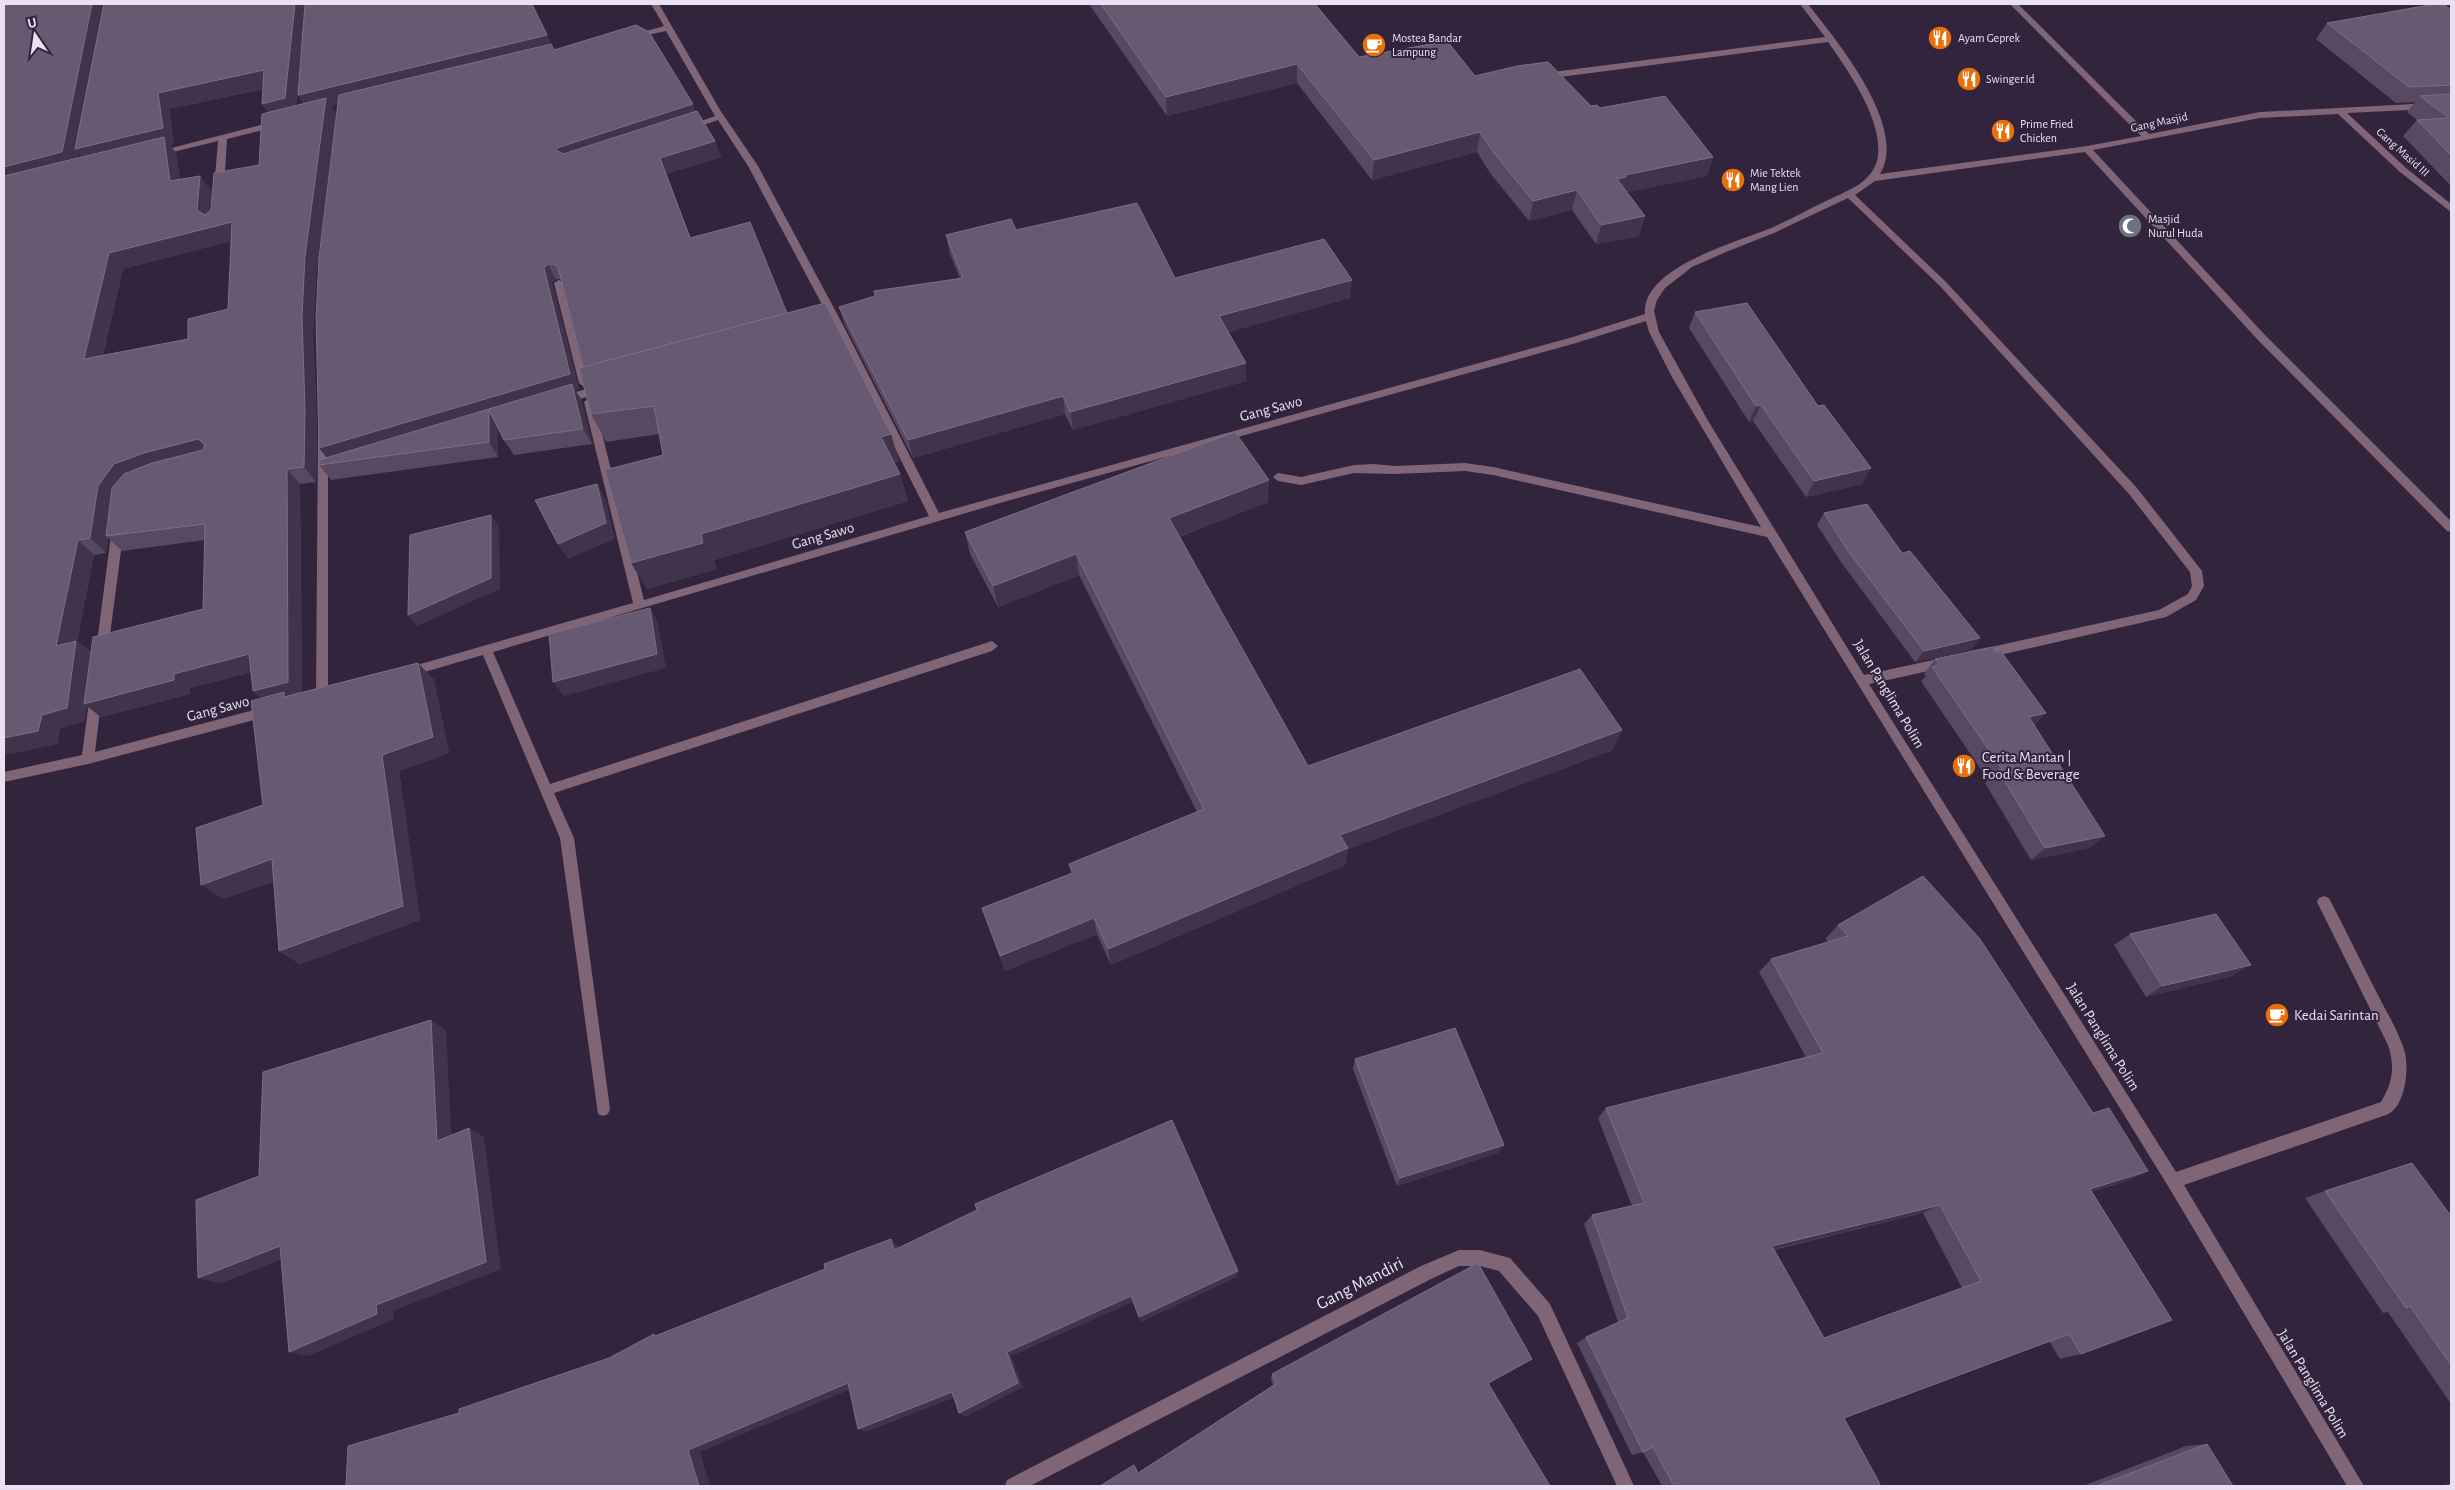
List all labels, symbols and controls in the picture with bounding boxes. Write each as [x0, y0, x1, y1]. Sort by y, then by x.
north arrow [10, 10, 60, 60]
text: U [26, 15, 38, 31]
restaurant icon: Ayam Geprek [1927, 25, 1953, 51]
cafe icon: Mostea Bandar Lampung [1361, 32, 1387, 58]
place label: Mostea Bandar Lampung [1392, 32, 1462, 58]
place label: Ayam Geprek [1958, 32, 2021, 45]
restaurant icon: Swinger.Id [1956, 66, 1982, 92]
place label: Swinger.Id [1986, 73, 2035, 85]
street label: Gang Masjid [2129, 110, 2189, 135]
restaurant icon: Prime Fried Chicken [1990, 118, 2016, 144]
place label: Prime Fried Chicken [2020, 118, 2073, 144]
street label: Gang Masid III [2374, 125, 2432, 179]
restaurant icon: Mie Tektek Mang Lien [1720, 167, 1746, 193]
place label: Mie Tektek Mang Lien [1750, 167, 1801, 193]
mosque icon: Masjid Nurul Huda [2117, 213, 2143, 239]
place label: Masjid Nurul Huda [2148, 213, 2203, 239]
street label: Gang Sawo [1238, 393, 1304, 425]
street label: Gang Sawo [790, 520, 856, 552]
street label: Jalan Panglima Polim [1851, 637, 1927, 751]
street label: Gang Sawo [185, 693, 251, 725]
place label: Cerita Mantan | Food & Beverage [1982, 750, 2080, 782]
restaurant icon: Cerita Mantan | Food & Beverage [1951, 753, 1977, 779]
street label: Jalan Panglima Polim [2064, 981, 2142, 1093]
cafe icon: Kedai Sarintan [2264, 1002, 2290, 1028]
place label: Kedai Sarintan [2294, 1008, 2379, 1023]
street label: Gang Mandiri [1314, 1254, 1406, 1314]
street label: Jalan Panglima Polim [2275, 1327, 2351, 1441]

